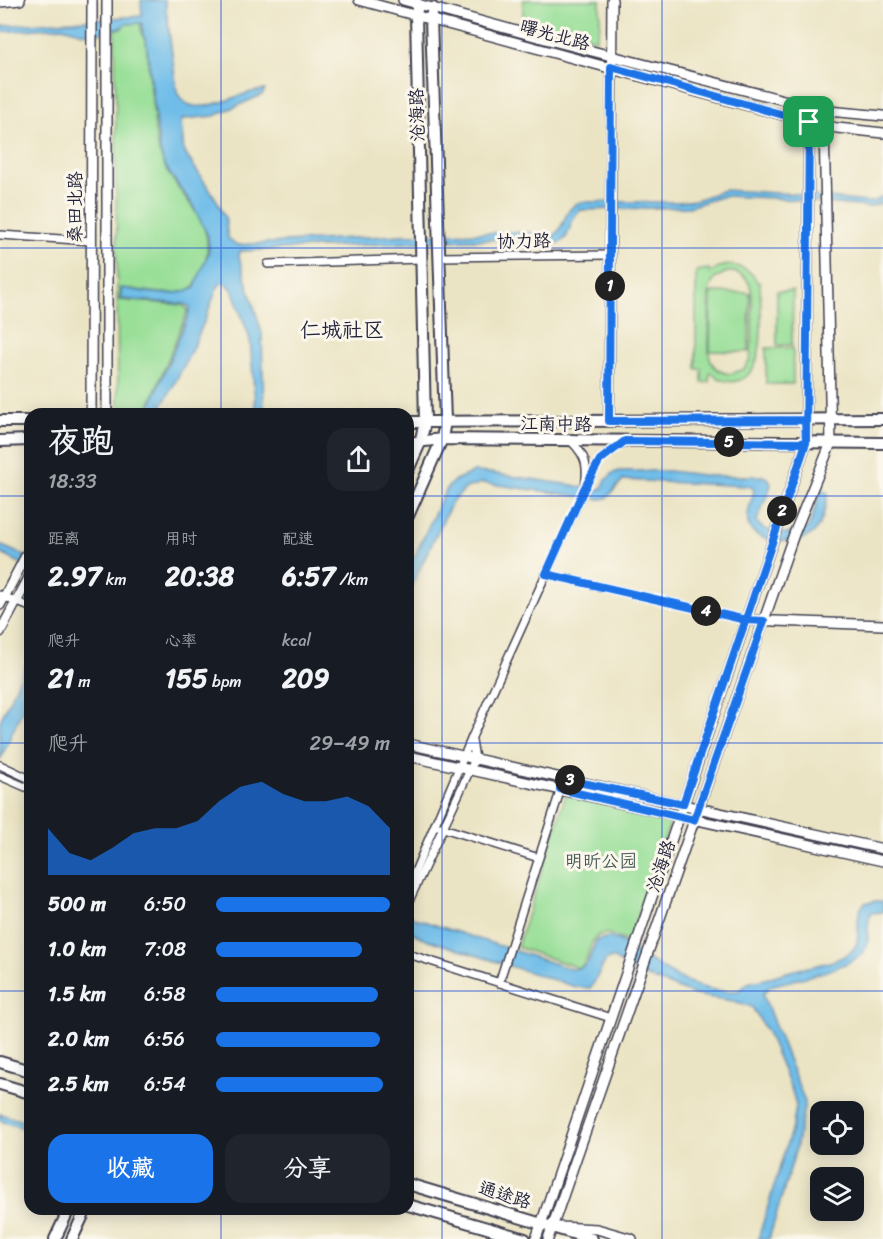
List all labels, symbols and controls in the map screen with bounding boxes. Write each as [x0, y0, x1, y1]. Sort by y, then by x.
street label: 曙光北路 [516, 10, 594, 60]
street label: 沧海路 [400, 87, 434, 143]
pin [783, 96, 834, 147]
icon: arrive [792, 105, 825, 138]
street label: 桑田北路 [59, 171, 91, 243]
street label: 协力路 [497, 225, 551, 257]
pin: 1 [595, 271, 625, 301]
text: 1 [607, 271, 613, 300]
district label: 仁城社区 [300, 311, 384, 349]
street label: 江南中路 [520, 407, 592, 441]
text: 夜跑 [48, 412, 114, 470]
pin: 5 [714, 427, 744, 457]
text: 5 [724, 427, 734, 456]
button: share [327, 428, 390, 491]
text: 18:33 [48, 464, 97, 499]
pin: 2 [767, 496, 797, 526]
text: 2 [777, 496, 787, 525]
text: 距离 [48, 524, 80, 553]
text: 用时 [165, 524, 197, 553]
text: 配速 [282, 524, 314, 553]
text: 2.97 [48, 553, 102, 599]
text: 20:38 [165, 553, 234, 599]
text: 6:57 [282, 553, 335, 599]
text: km [102, 565, 127, 594]
text: /km [335, 565, 368, 594]
pin: 4 [691, 596, 721, 626]
text: 4 [701, 596, 711, 625]
text: 爬升 [48, 626, 80, 655]
text: 心率 [165, 626, 197, 655]
text: kcal [282, 626, 311, 655]
text: 21 [48, 655, 74, 701]
text: 155 [165, 655, 208, 701]
text: 209 [282, 655, 329, 701]
text: m [74, 667, 91, 696]
text: bpm [208, 667, 242, 696]
text: 爬升 [48, 726, 88, 761]
text: 29–49 m [310, 726, 390, 761]
pin: 3 [555, 765, 585, 795]
text: 3 [566, 765, 574, 794]
street label: 沧海路 [637, 835, 685, 897]
park label: 明昕公园 [565, 845, 637, 877]
text: 500 m [48, 887, 106, 922]
text: 6:50 [144, 887, 186, 922]
text: 1.0 km [48, 932, 106, 967]
text: 7:08 [144, 932, 186, 967]
text: 1.5 km [48, 977, 106, 1012]
text: 6:58 [144, 977, 186, 1012]
text: 2.0 km [48, 1022, 109, 1057]
text: 6:56 [144, 1022, 185, 1057]
text: 2.5 km [48, 1067, 109, 1102]
text: 6:54 [144, 1067, 186, 1102]
map controls [810, 1101, 864, 1221]
button: locate [810, 1101, 864, 1155]
button: 收藏 [48, 1134, 213, 1203]
button: 分享 [225, 1134, 390, 1203]
button: layers [810, 1167, 864, 1221]
street label: 通途路 [475, 1172, 535, 1218]

